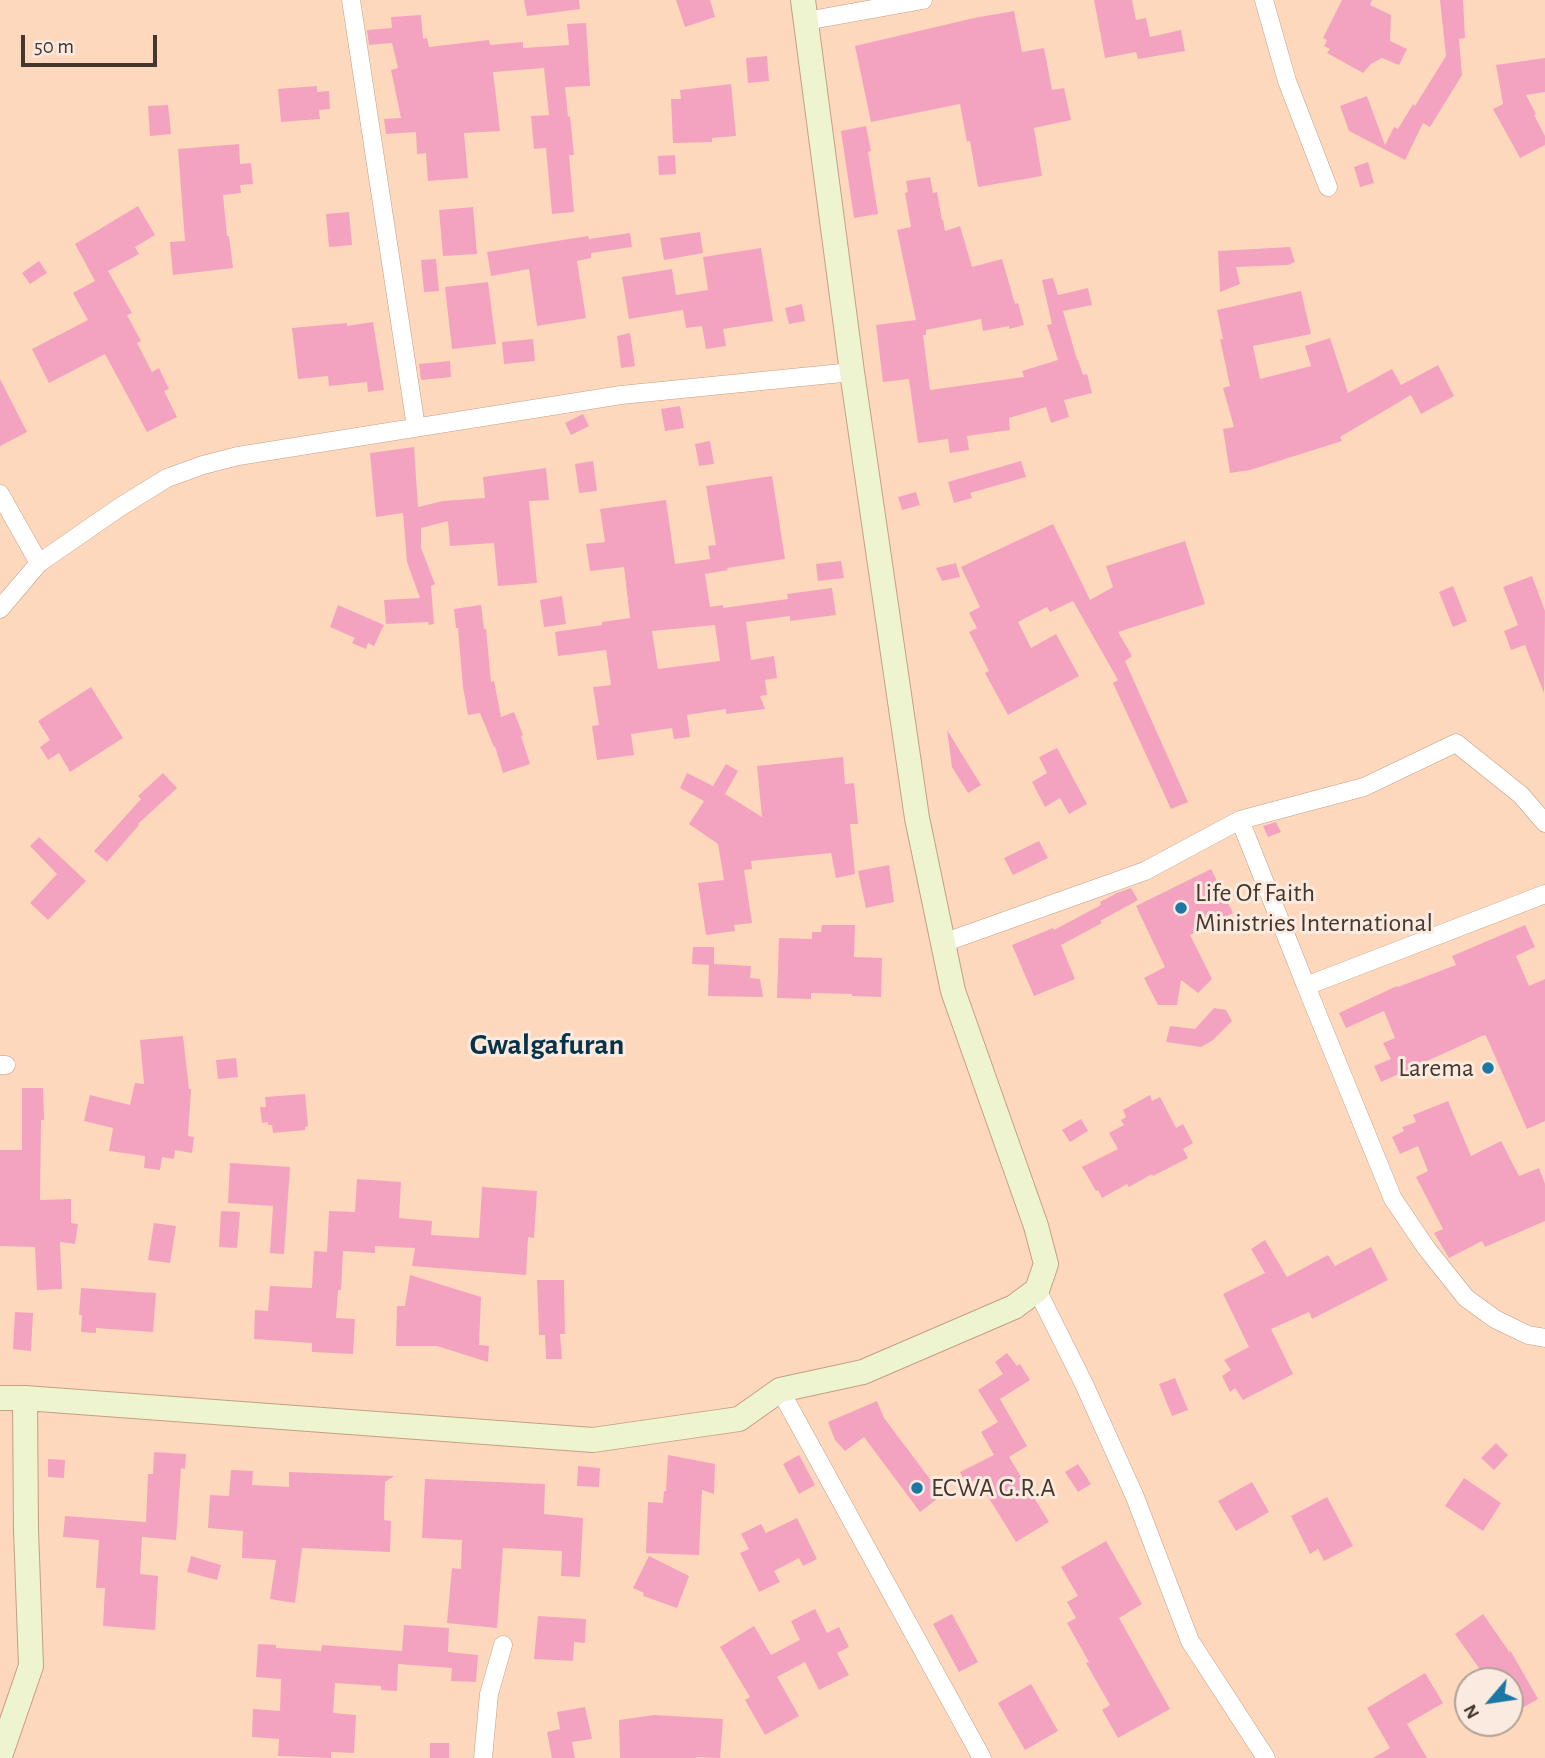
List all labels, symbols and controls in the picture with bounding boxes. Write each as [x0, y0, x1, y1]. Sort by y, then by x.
scale bar [24, 21, 161, 65]
text: 50 m [34, 36, 74, 57]
place label: Life Of Faith Ministries International [1195, 877, 1433, 938]
marker: Life Of Faith Ministries International [1173, 900, 1189, 916]
district label: Gwalgafuran [470, 1027, 624, 1063]
place label: Larema [1398, 1052, 1474, 1084]
marker: Larema [1480, 1060, 1496, 1076]
place label: ECWA G.R.A [931, 1472, 1056, 1504]
marker: ECWA G.R.A [909, 1480, 925, 1496]
north arrow [1454, 1667, 1524, 1737]
text: N [1460, 1701, 1483, 1722]

